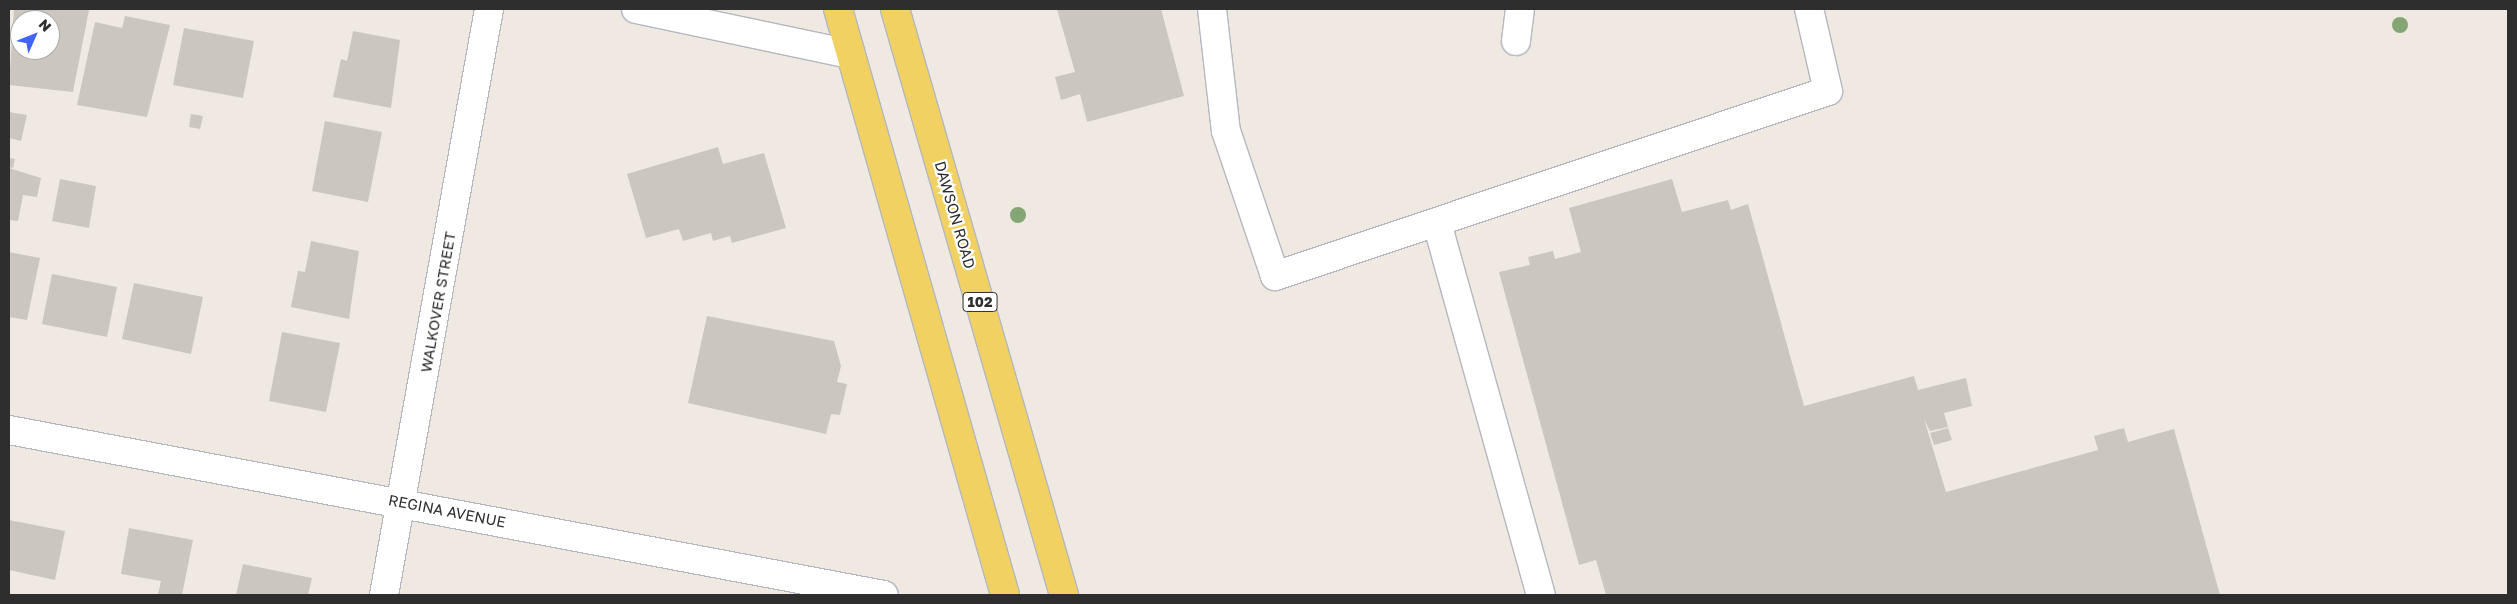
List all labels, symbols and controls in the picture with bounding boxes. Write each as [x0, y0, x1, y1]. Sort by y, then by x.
north arrow [10, 10, 60, 60]
text: N [36, 15, 55, 35]
street label: DAWSON ROAD [931, 159, 979, 271]
street label: WALKOVER STREET [417, 230, 459, 374]
road number: 102 [962, 290, 998, 314]
street label: REGINA AVENUE [387, 491, 507, 531]

